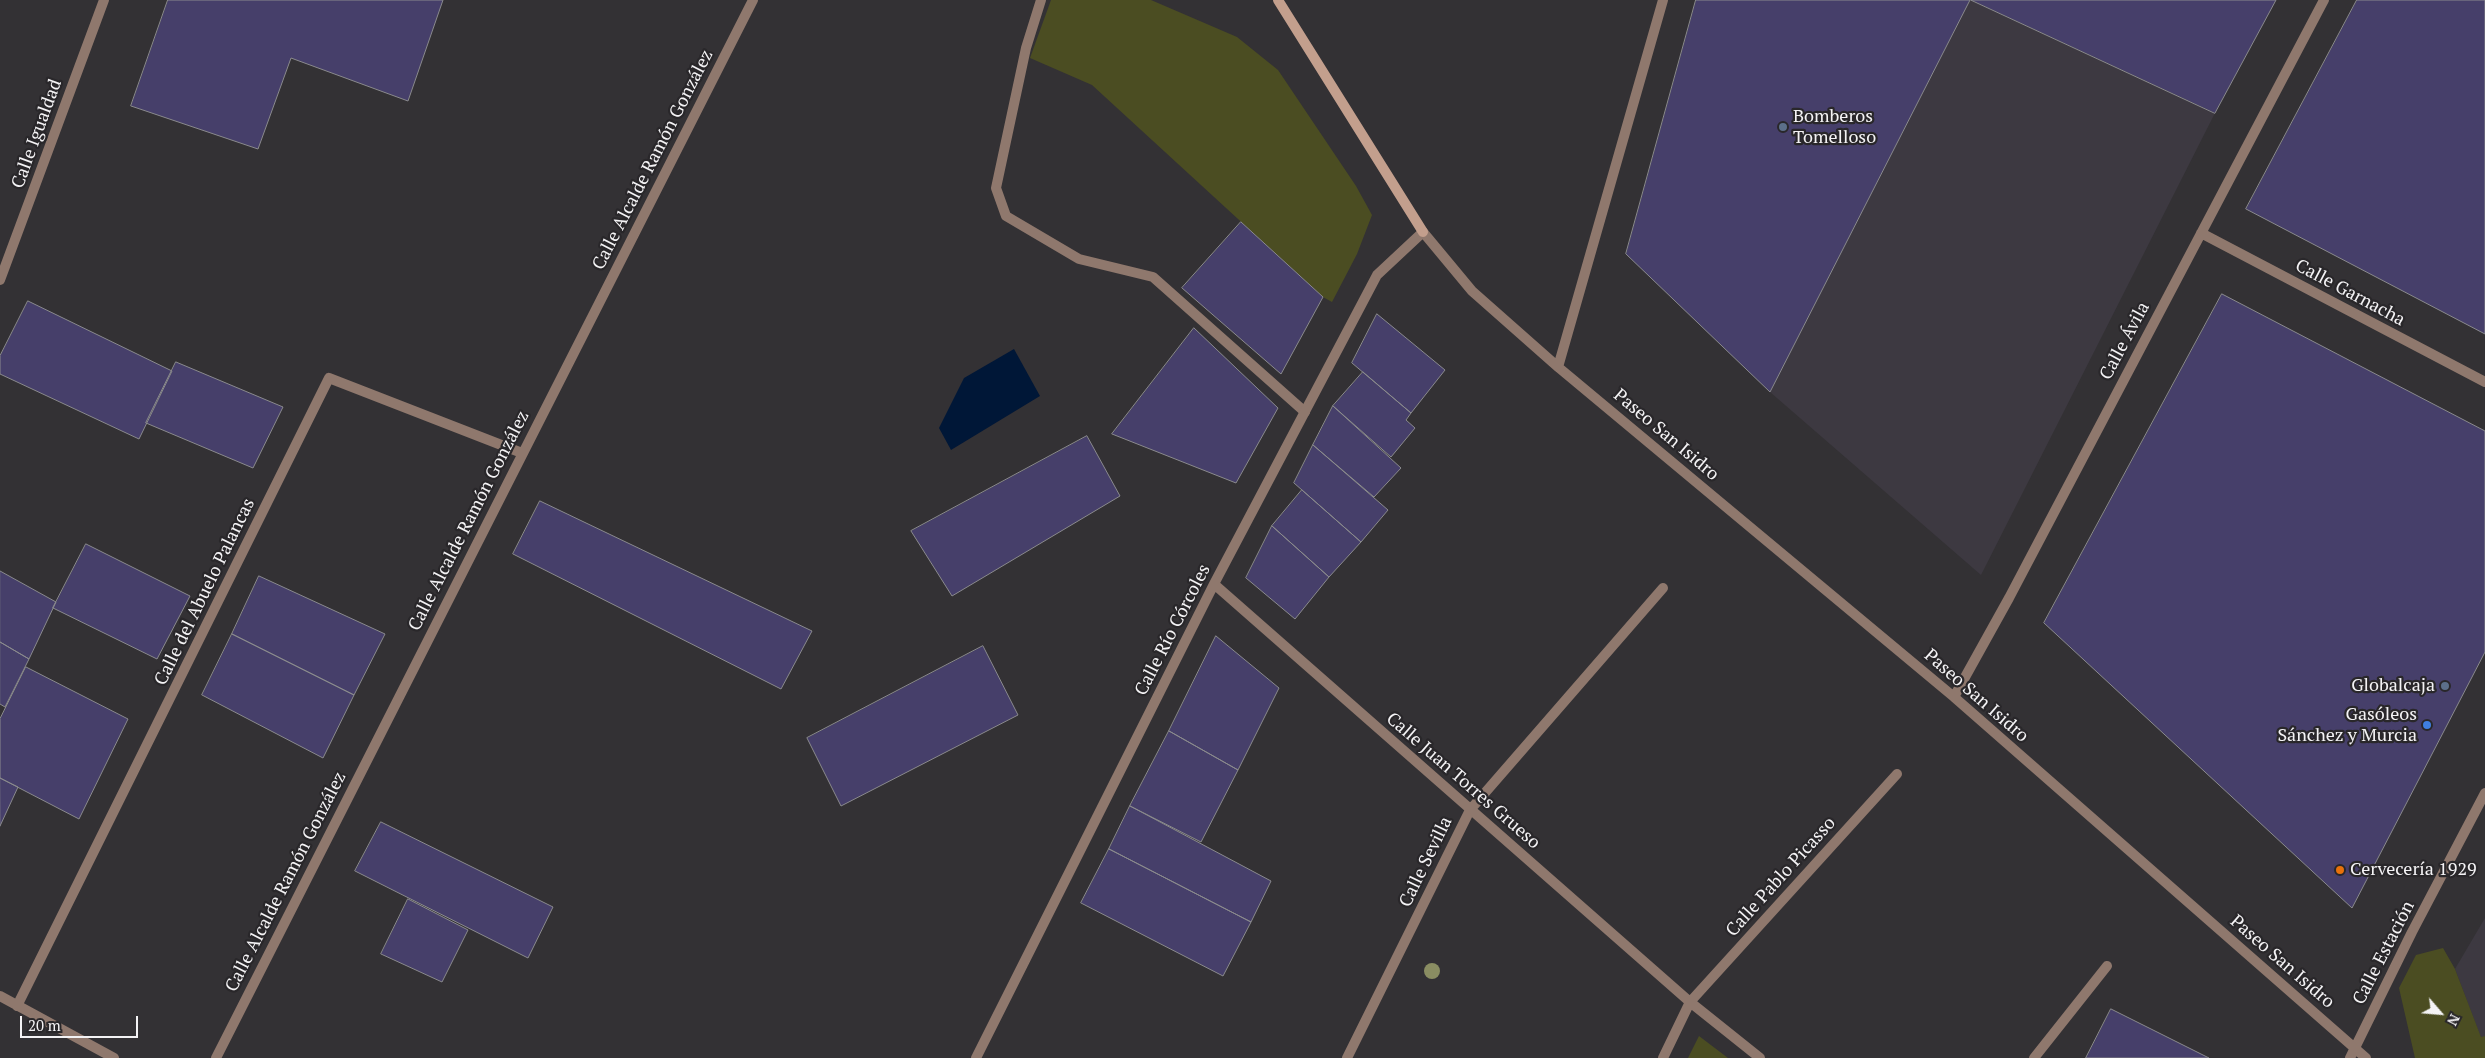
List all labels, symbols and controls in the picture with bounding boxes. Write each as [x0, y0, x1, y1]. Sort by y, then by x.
street label: Calle Alcalde Ramón González [588, 46, 718, 274]
street label: Calle Igualdad [7, 76, 67, 192]
place label: Bomberos Tomelloso [1793, 106, 1876, 148]
marker: Bomberos Tomelloso [1777, 121, 1789, 133]
street label: Calle Garnacha [2291, 255, 2409, 331]
street label: Calle Ávila [2096, 298, 2154, 384]
street label: Paseo San Isidro [1609, 385, 1723, 485]
street label: Calle Alcalde Ramón González [404, 407, 534, 635]
street label: Calle del Abuelo Palancas [150, 495, 260, 689]
street label: Calle Río Córcoles [1131, 561, 1215, 699]
street label: Paseo San Isidro [1919, 645, 2033, 747]
place label: Globalcaja [2351, 675, 2435, 697]
marker: Globalcaja [2439, 680, 2451, 692]
place label: Gasóleos Sánchez y Murcia [2277, 704, 2417, 746]
street label: Calle Juan Torres Grueso [1382, 708, 1544, 854]
marker: Gasóleos Sánchez y Murcia [2421, 719, 2433, 731]
street label: Calle Alcalde Ramón González [221, 768, 351, 996]
street label: Calle Sevilla [1395, 813, 1457, 911]
street label: Calle Pablo Picasso [1722, 813, 1840, 941]
place label: Cervecería 1929 [2350, 859, 2477, 881]
marker: Cervecería 1929 [2334, 864, 2346, 876]
street label: Calle Estación [2349, 898, 2419, 1008]
street label: Paseo San Isidro [2225, 911, 2339, 1013]
north arrow [2415, 988, 2465, 1038]
scale bar [22, 1006, 140, 1038]
text: N [2443, 1011, 2465, 1029]
text: 20 m [28, 1015, 61, 1035]

